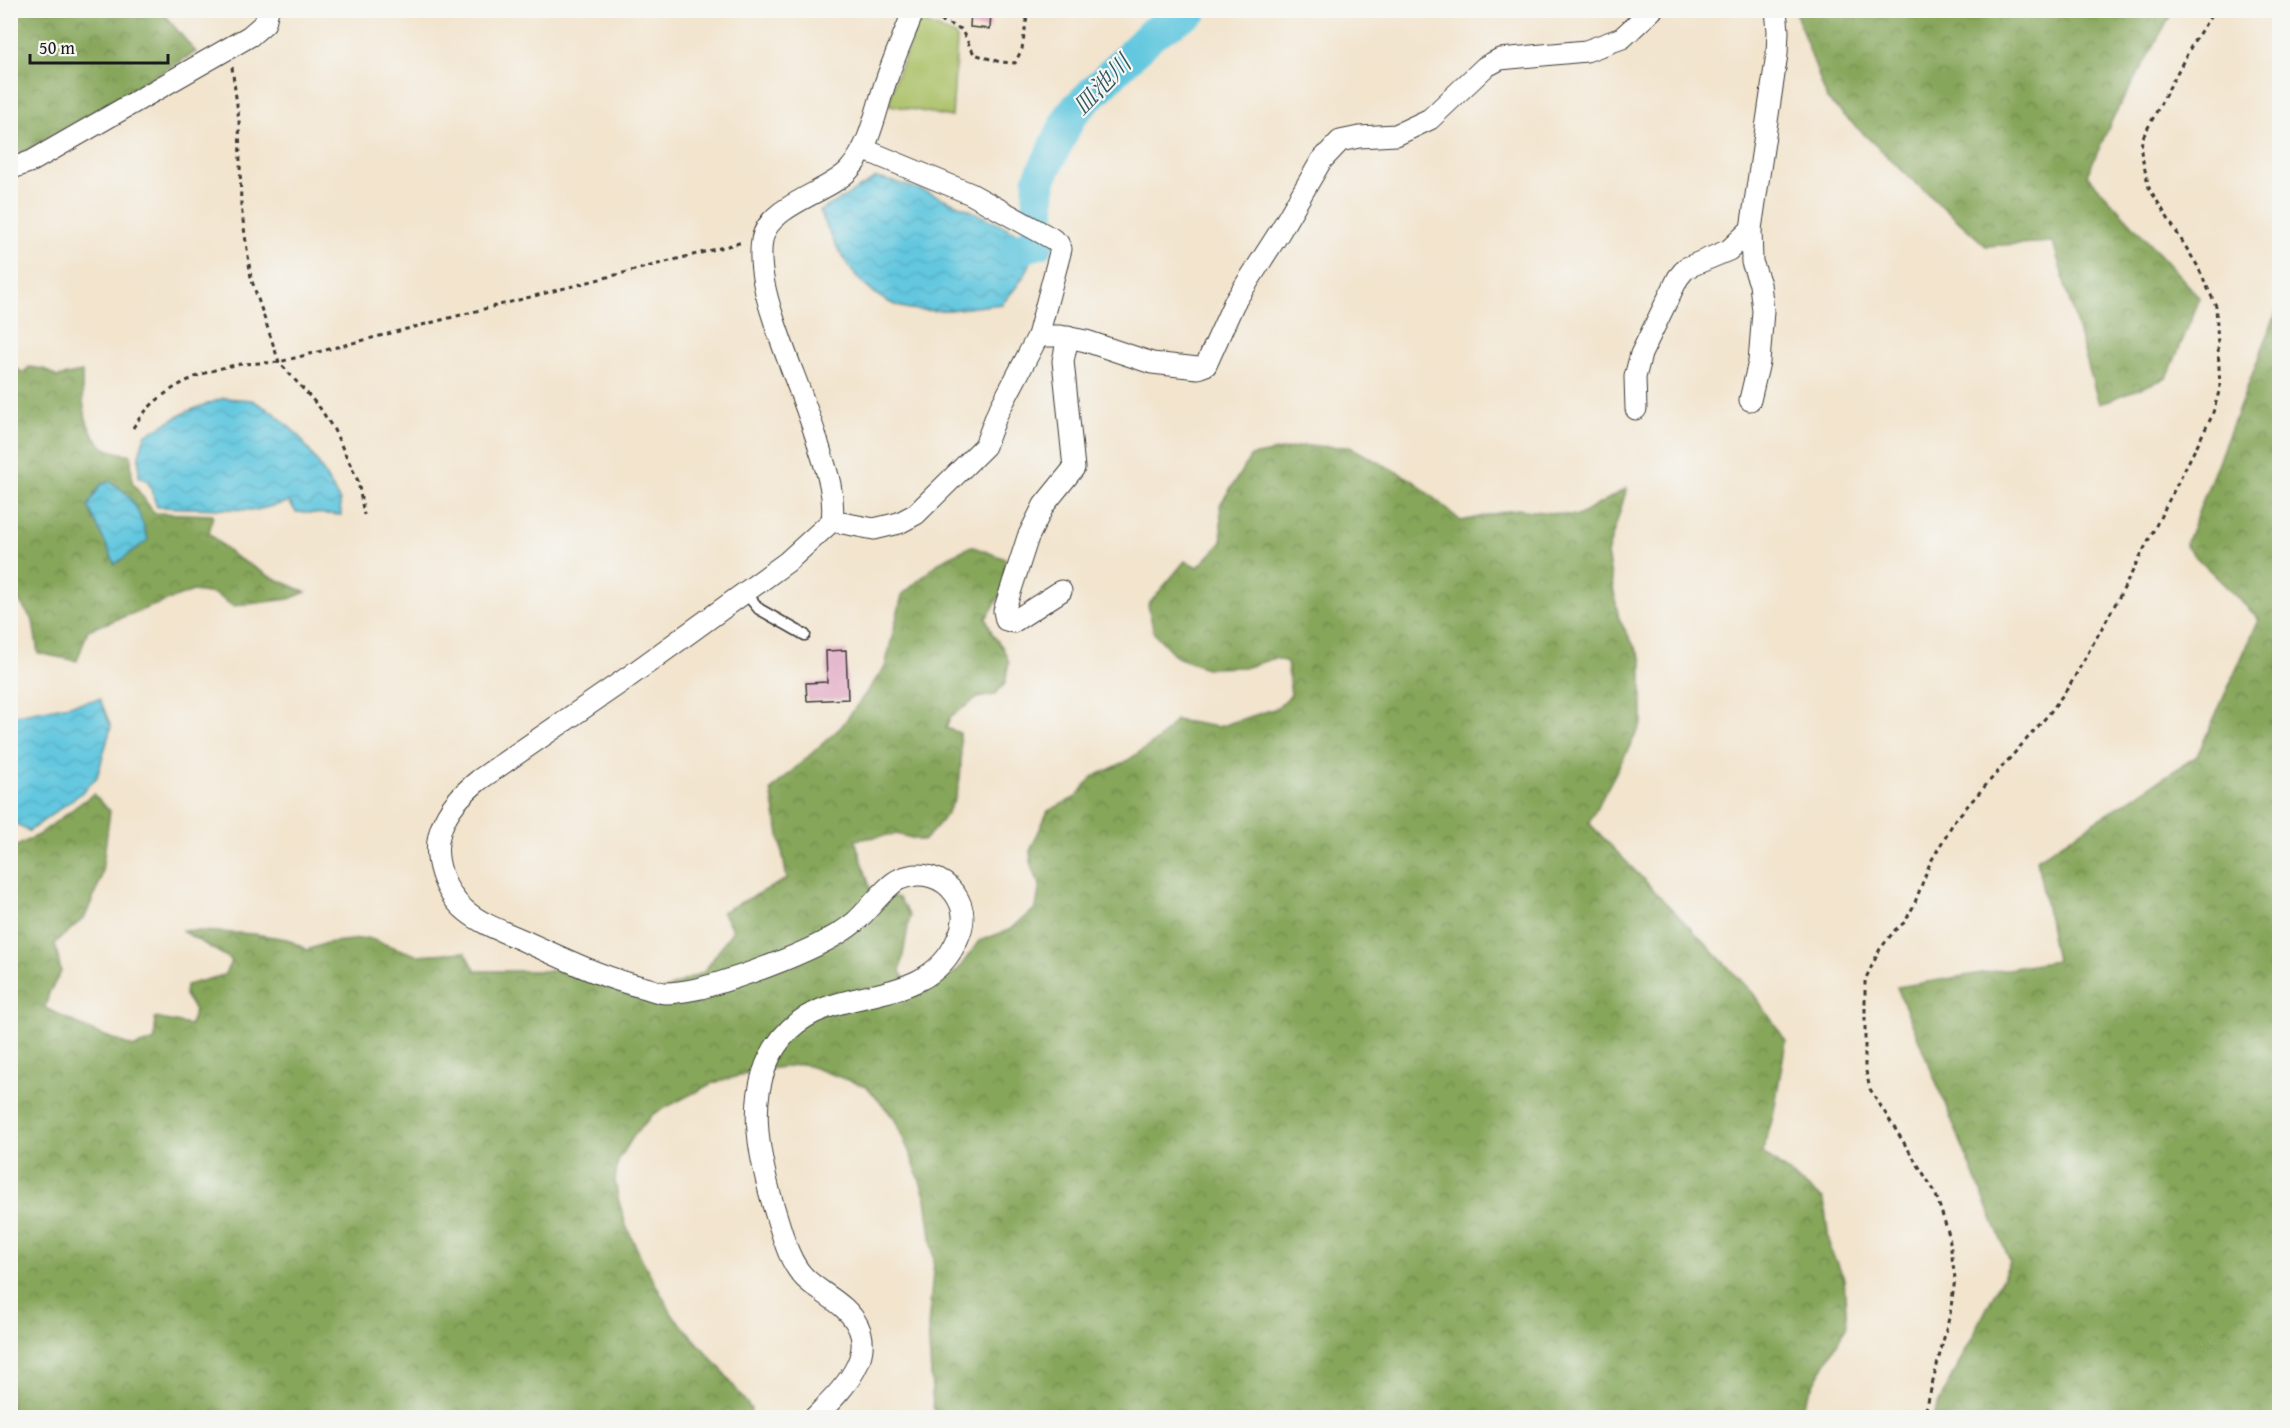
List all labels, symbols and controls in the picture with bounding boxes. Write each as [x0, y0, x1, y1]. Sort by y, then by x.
scale bar [30, 27, 168, 65]
text: 50 m [39, 34, 75, 61]
water label: 皿池川 [1064, 44, 1141, 123]

